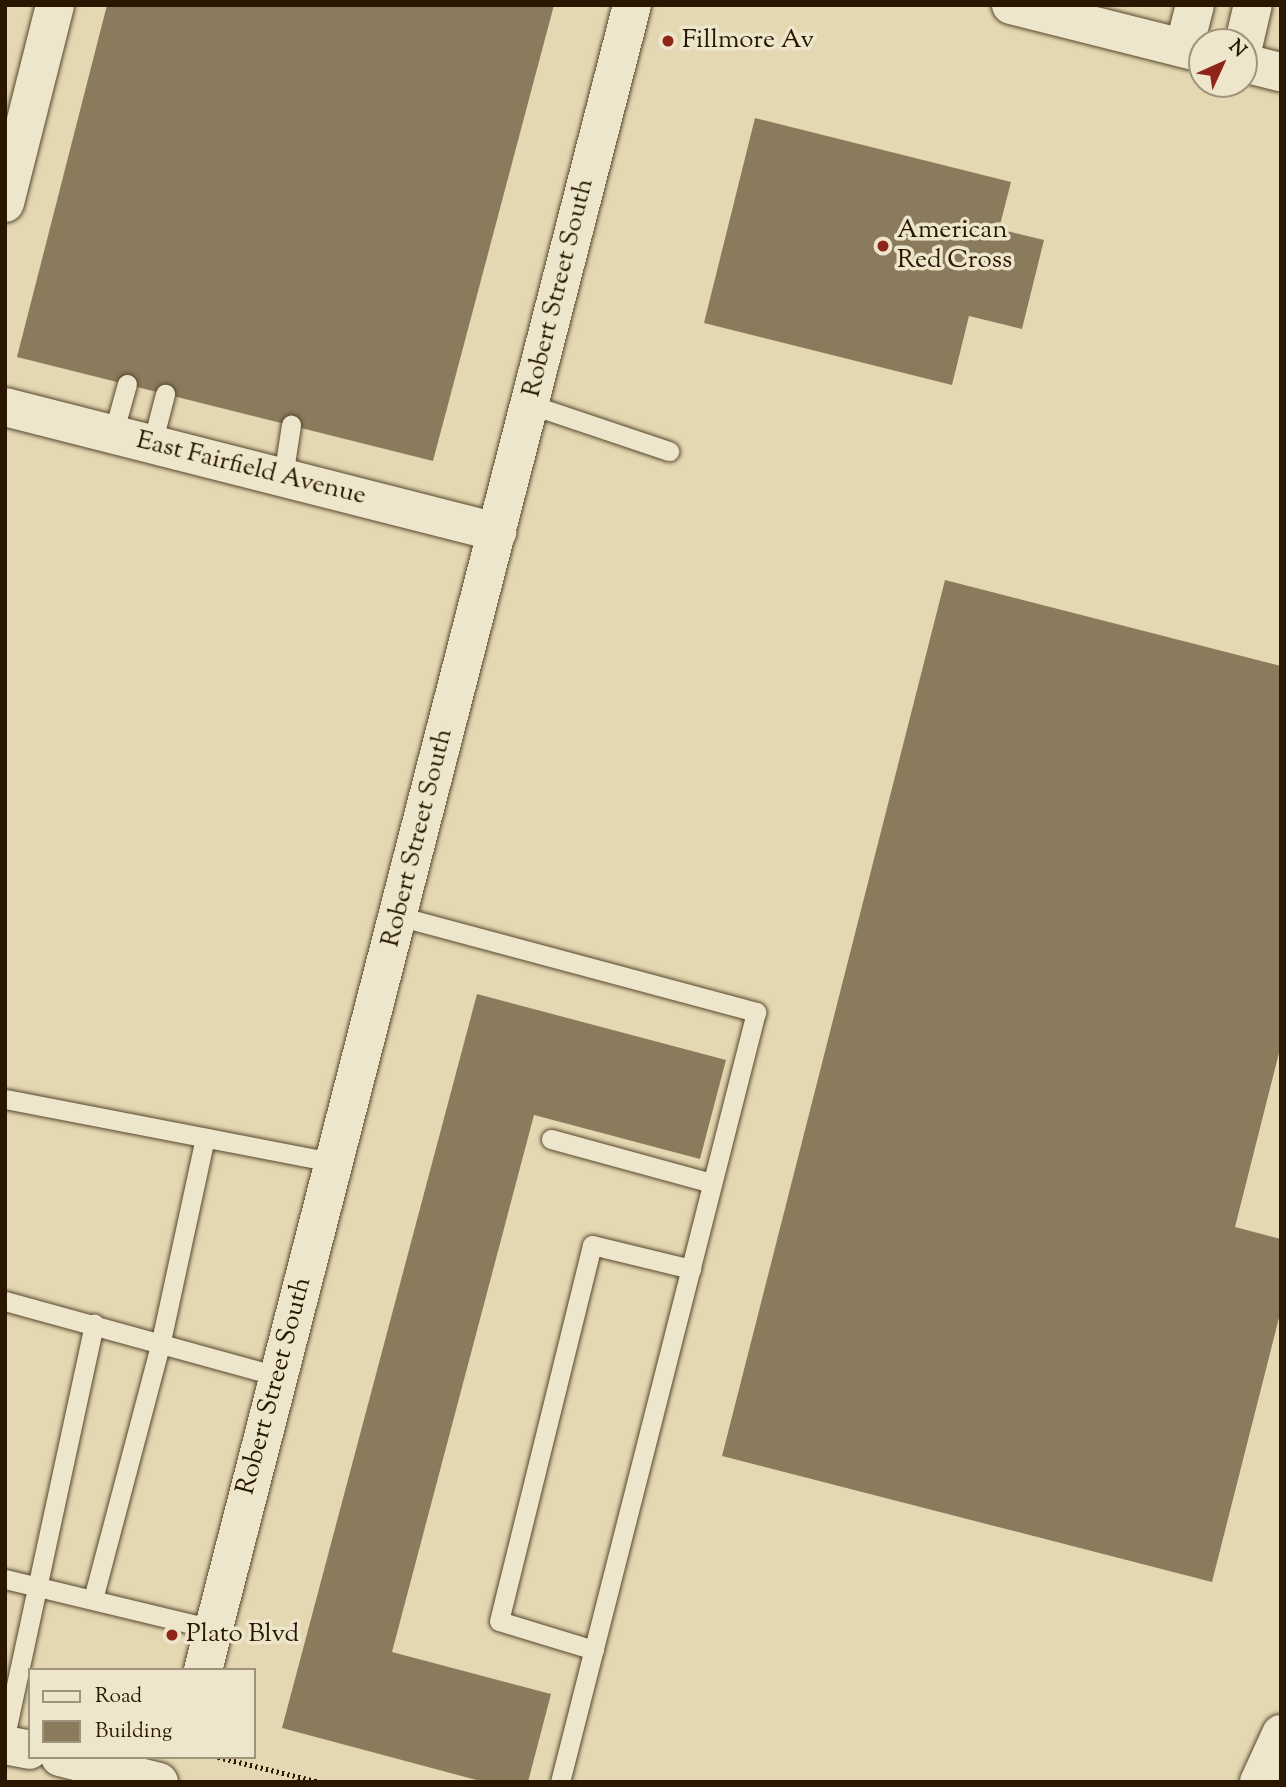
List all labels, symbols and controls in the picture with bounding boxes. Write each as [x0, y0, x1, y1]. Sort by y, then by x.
place label: Fillmore Av [682, 25, 814, 57]
north arrow [1188, 28, 1258, 98]
marker: Fillmore Av [660, 33, 676, 49]
text: N [1222, 34, 1252, 64]
street label: Robert Street South [517, 176, 601, 400]
place label: American Red Cross [897, 215, 1012, 276]
marker: American Red Cross [875, 238, 891, 254]
street label: East Fairfield Avenue [133, 425, 369, 513]
street label: Robert Street South [376, 726, 460, 950]
street label: Robert Street South [231, 1274, 319, 1498]
place label: Plato Blvd [186, 1619, 299, 1651]
marker: Plato Blvd [164, 1627, 180, 1643]
legend [28, 1668, 256, 1759]
text: Road [95, 1682, 142, 1712]
text: Building [95, 1717, 172, 1747]

